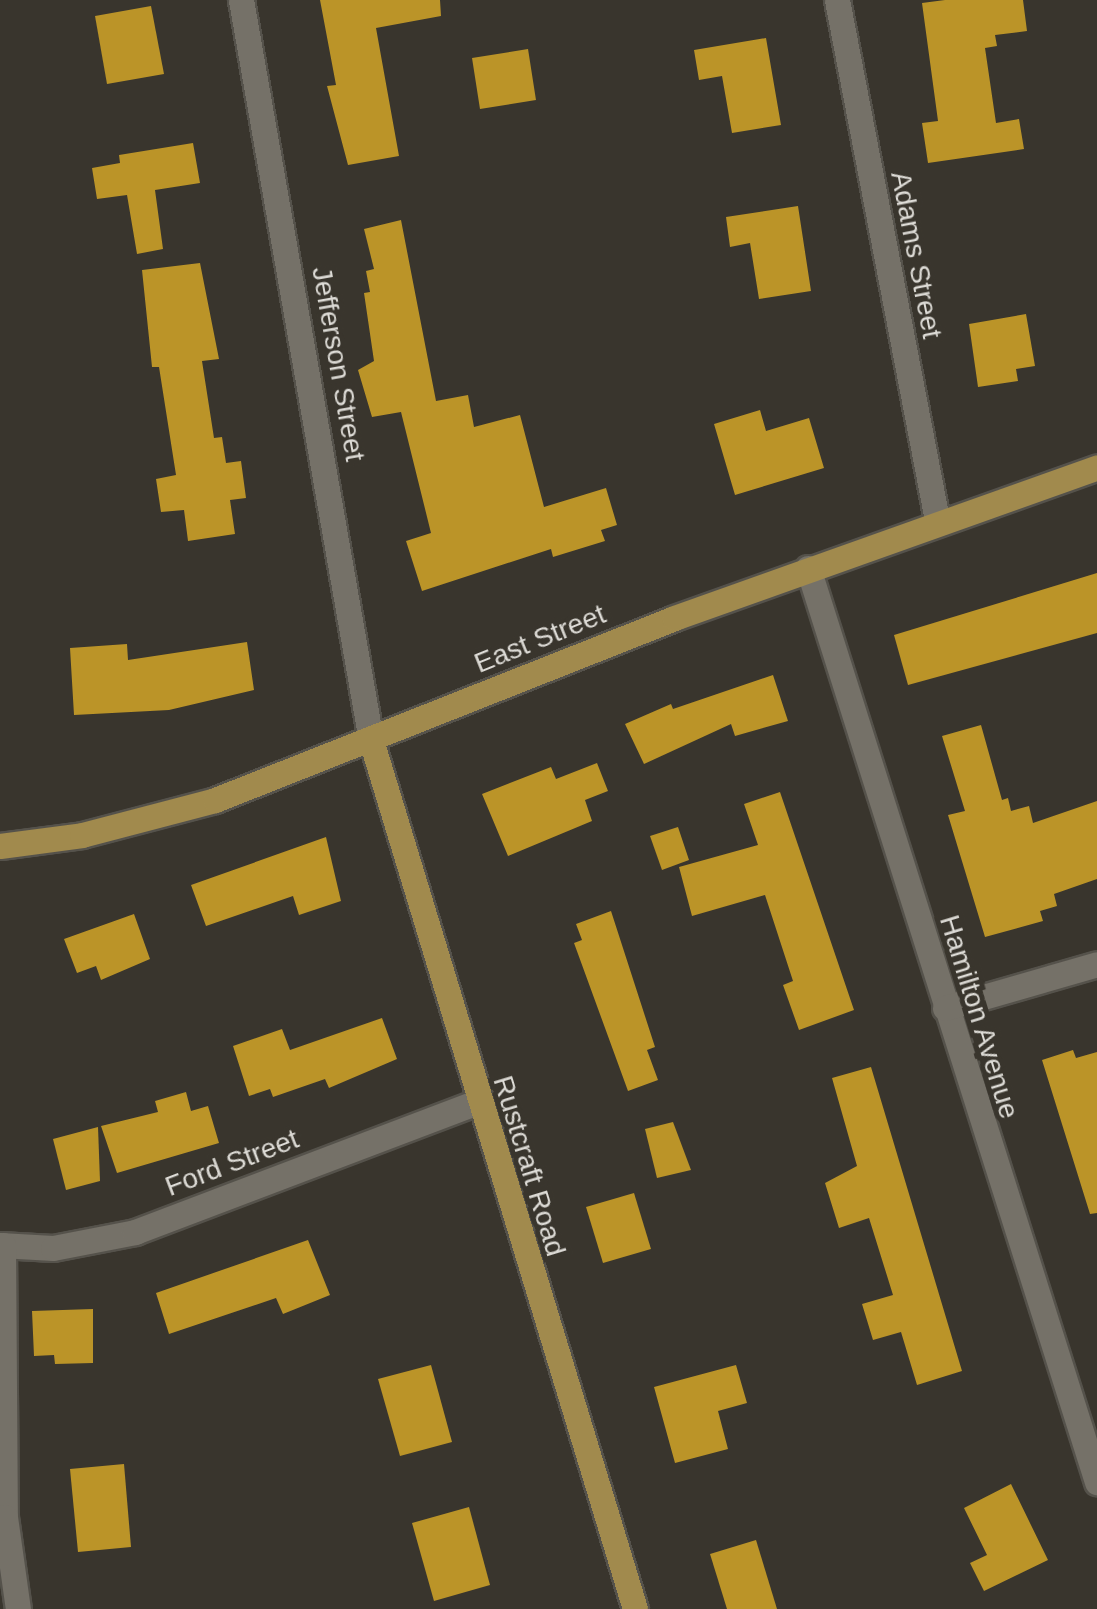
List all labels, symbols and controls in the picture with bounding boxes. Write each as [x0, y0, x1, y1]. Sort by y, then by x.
street label: Adams Street [883, 169, 949, 341]
street label: Jefferson Street [304, 264, 372, 464]
street label: East Street [469, 597, 611, 681]
street label: Hamilton Avenue [932, 910, 1026, 1124]
street label: Rustcraft Road [486, 1072, 572, 1260]
street label: Ford Street [161, 1122, 303, 1204]

